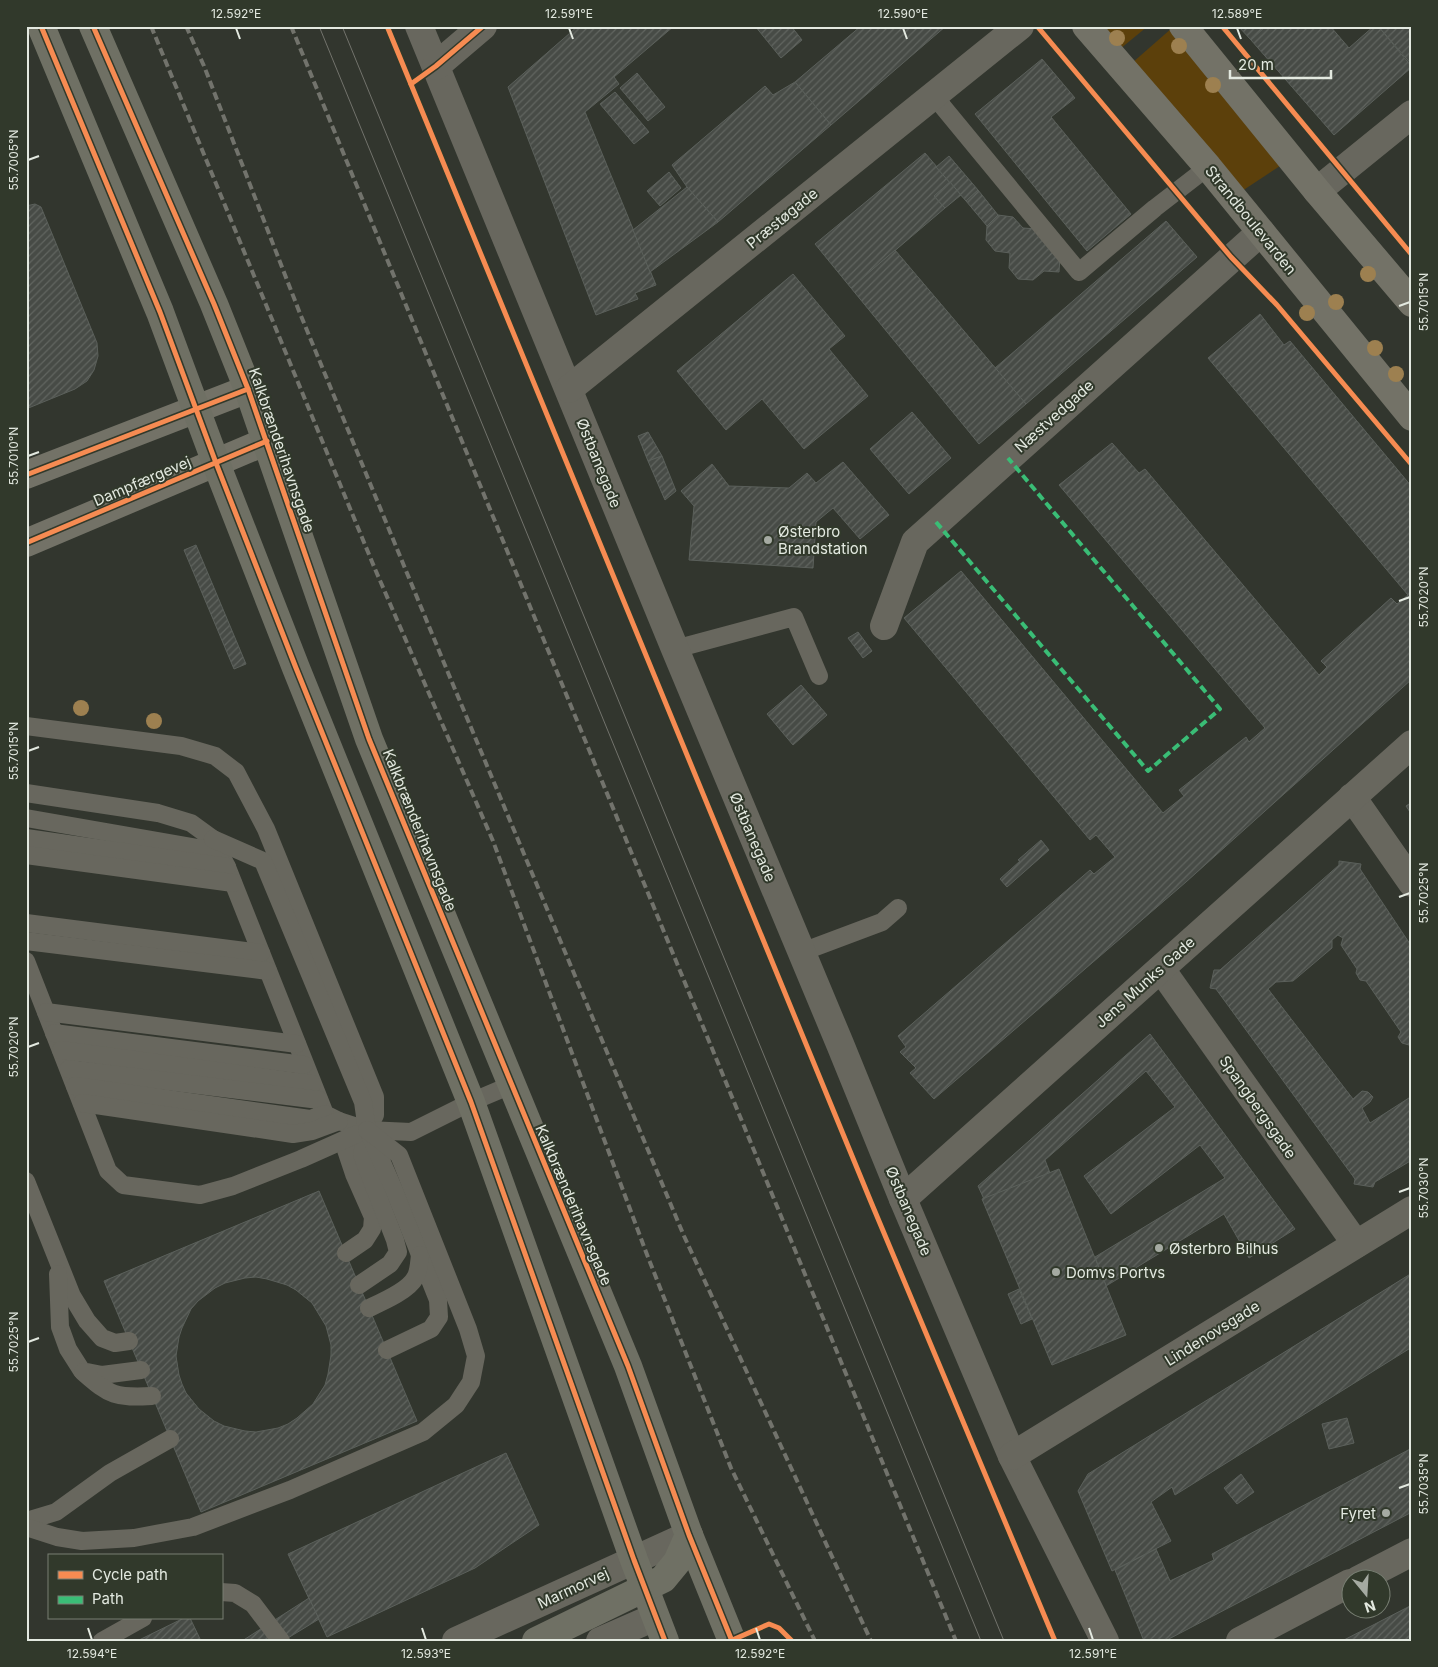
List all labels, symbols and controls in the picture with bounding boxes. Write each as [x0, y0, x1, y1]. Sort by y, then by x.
text: 12.592°E [211, 6, 261, 21]
text: 12.591°E [545, 6, 593, 21]
text: 12.590°E [878, 6, 928, 21]
text: 12.589°E [1212, 6, 1262, 21]
scale bar [1230, 48, 1332, 80]
text: 20 m [1238, 55, 1274, 74]
text: 55.7005°N [6, 129, 21, 191]
street label: Strandboulevarden [1201, 162, 1301, 278]
street label: Præstøgade [743, 183, 821, 253]
text: 55.7015°N [1416, 273, 1431, 331]
street label: Kalkbrænderihavnsgade [245, 365, 319, 535]
street label: Næstvedgade [1011, 376, 1097, 456]
street label: Østbanegade [572, 415, 626, 511]
text: 55.7010°N [6, 427, 21, 485]
street label: Dampfærgevej [90, 452, 194, 510]
place label: Østerbro Brandstation [778, 522, 868, 558]
marker: Østerbro Brandstation [762, 534, 774, 546]
text: 55.7020°N [1416, 566, 1431, 628]
text: 55.7015°N [6, 722, 21, 780]
street label: Kalkbrænderihavnsgade [379, 746, 461, 914]
street label: Østbanegade [726, 789, 780, 885]
text: 55.7025°N [1416, 863, 1431, 923]
street label: Jens Munks Gade [1091, 932, 1199, 1032]
text: 55.7020°N [6, 1016, 21, 1078]
street label: Spangbergsgade [1215, 1052, 1301, 1162]
street label: Kalkbrænderihavnsgade [531, 1122, 617, 1288]
text: 55.7030°N [1416, 1157, 1431, 1219]
street label: Østbanegade [882, 1163, 936, 1259]
place label: Østerbro Bilhus [1169, 1239, 1278, 1258]
marker: Østerbro Bilhus [1153, 1242, 1165, 1254]
place label: Domvs Portvs [1066, 1263, 1165, 1282]
marker: Domvs Portvs [1050, 1266, 1062, 1278]
street label: Lindenovsgade [1161, 1296, 1263, 1370]
text: 55.7025°N [6, 1312, 21, 1372]
text: 55.7035°N [1416, 1454, 1431, 1514]
place label: Fyret [1340, 1504, 1376, 1523]
marker: Fyret [1380, 1507, 1392, 1519]
legend [48, 1554, 222, 1620]
street label: Marmorvej [534, 1563, 612, 1613]
text: Cycle path [92, 1565, 168, 1584]
north arrow [1340, 1570, 1390, 1620]
text: Path [92, 1589, 124, 1608]
text: N [1362, 1597, 1378, 1617]
text: 12.594°E [67, 1646, 117, 1661]
text: 12.593°E [401, 1646, 451, 1661]
text: 12.592°E [735, 1646, 785, 1661]
text: 12.591°E [1069, 1646, 1117, 1661]

